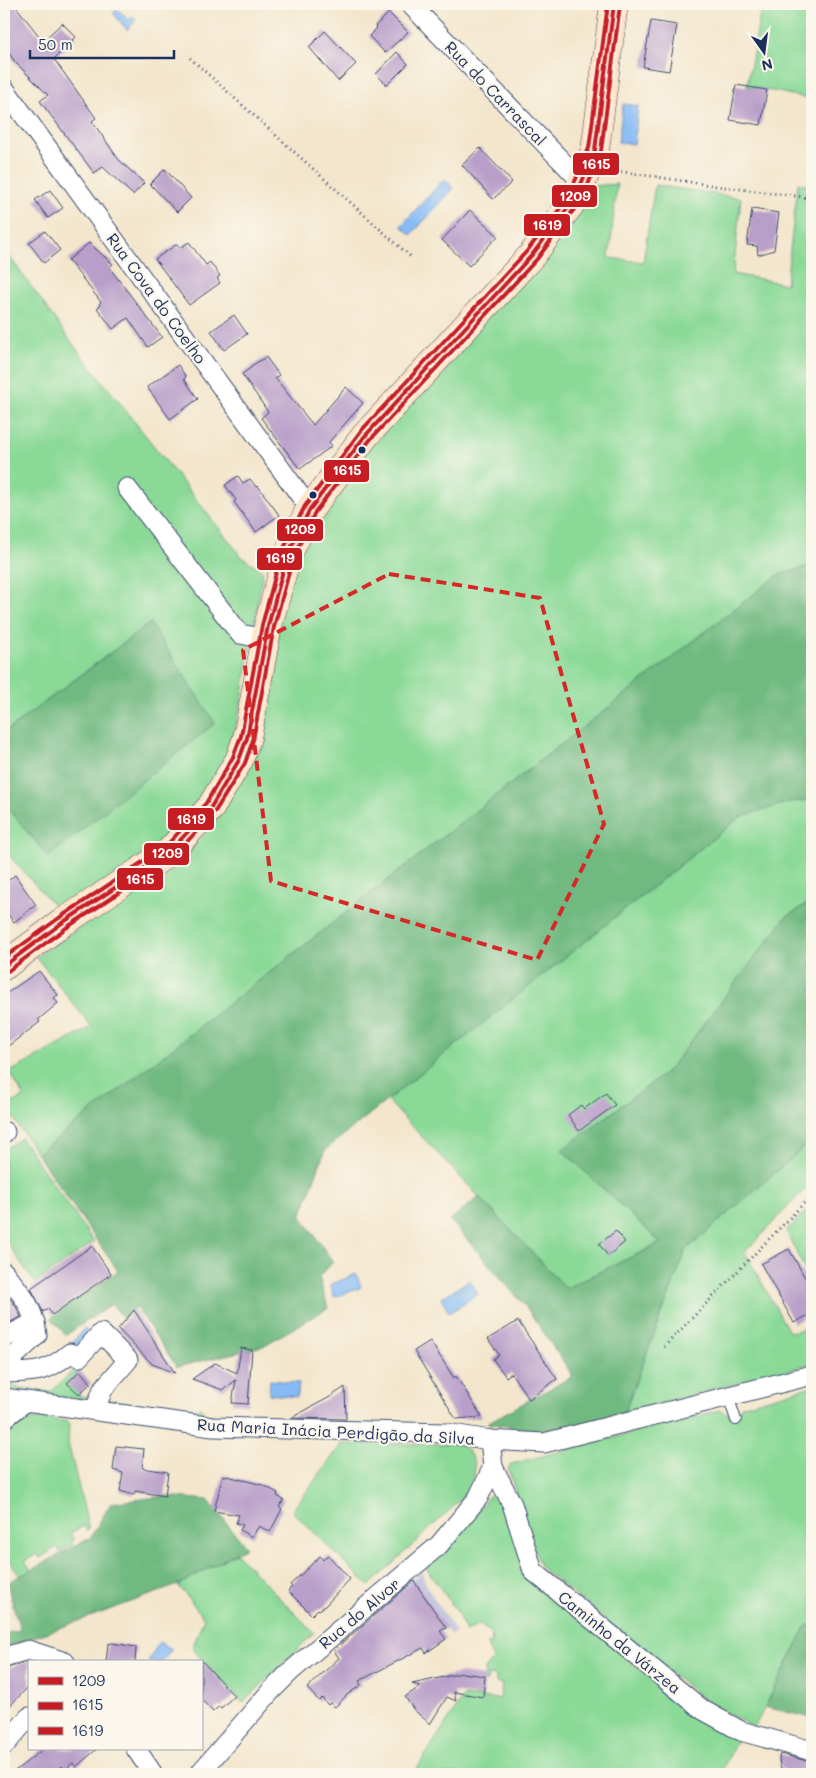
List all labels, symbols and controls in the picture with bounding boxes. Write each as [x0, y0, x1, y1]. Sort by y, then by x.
scale bar [30, 28, 174, 60]
north arrow [738, 28, 788, 78]
text: 50 m [38, 34, 73, 54]
street label: Rua do Carrascal [441, 36, 551, 150]
text: N [760, 55, 775, 76]
line badge: 1615 [572, 152, 620, 176]
text: 1615 [581, 154, 611, 173]
line badge: 1209 [551, 184, 598, 208]
text: 1209 [559, 186, 591, 205]
line badge: 1619 [523, 213, 571, 237]
text: 1619 [532, 215, 562, 234]
street label: Rua Cova do Coelho [102, 228, 212, 368]
unlabelled marker [357, 445, 367, 455]
line badge: 1615 [323, 459, 370, 483]
text: 1615 [332, 460, 362, 479]
unlabelled marker [308, 490, 318, 500]
line badge: 1209 [276, 518, 324, 542]
text: 1209 [284, 519, 316, 538]
line badge: 1619 [256, 547, 303, 571]
text: 1619 [265, 548, 295, 567]
line badge: 1619 [167, 807, 215, 831]
text: 1619 [176, 809, 206, 828]
line badge: 1209 [143, 842, 190, 866]
text: 1209 [151, 843, 183, 862]
line badge: 1615 [116, 867, 164, 891]
text: 1615 [125, 869, 155, 888]
street label: Rua Maria Inácia Perdigão da Silva [197, 1413, 476, 1449]
street label: Rua do Alvor [314, 1573, 404, 1653]
street label: Caminho da Várzea [554, 1586, 686, 1698]
legend [28, 1660, 202, 1750]
text: 1209 [72, 1670, 105, 1690]
text: 1615 [72, 1694, 103, 1714]
text: 1619 [72, 1720, 103, 1740]

